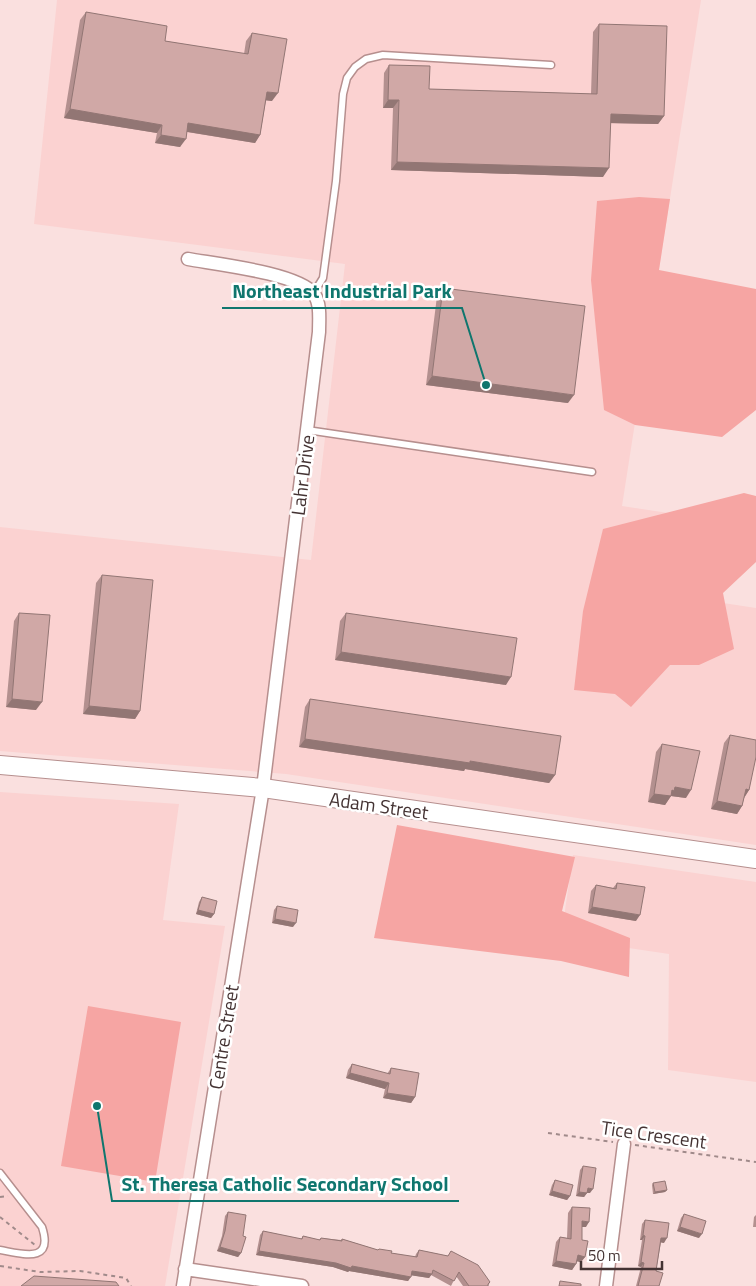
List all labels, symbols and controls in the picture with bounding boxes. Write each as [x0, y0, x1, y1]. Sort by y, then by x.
callout: Northeast Industrial Park [222, 273, 462, 308]
text: Northeast Industrial Park [232, 275, 452, 306]
street label: Lahr Drive [283, 433, 321, 517]
street label: Adam Street [328, 784, 431, 826]
street label: Centre Street [200, 982, 246, 1091]
street label: Tice Crescent [600, 1112, 709, 1156]
callout: St. Theresa Catholic Secondary School [112, 1166, 459, 1201]
text: St. Theresa Catholic Secondary School [121, 1168, 449, 1199]
scale bar [581, 1238, 662, 1270]
text: 50 m [588, 1244, 621, 1267]

